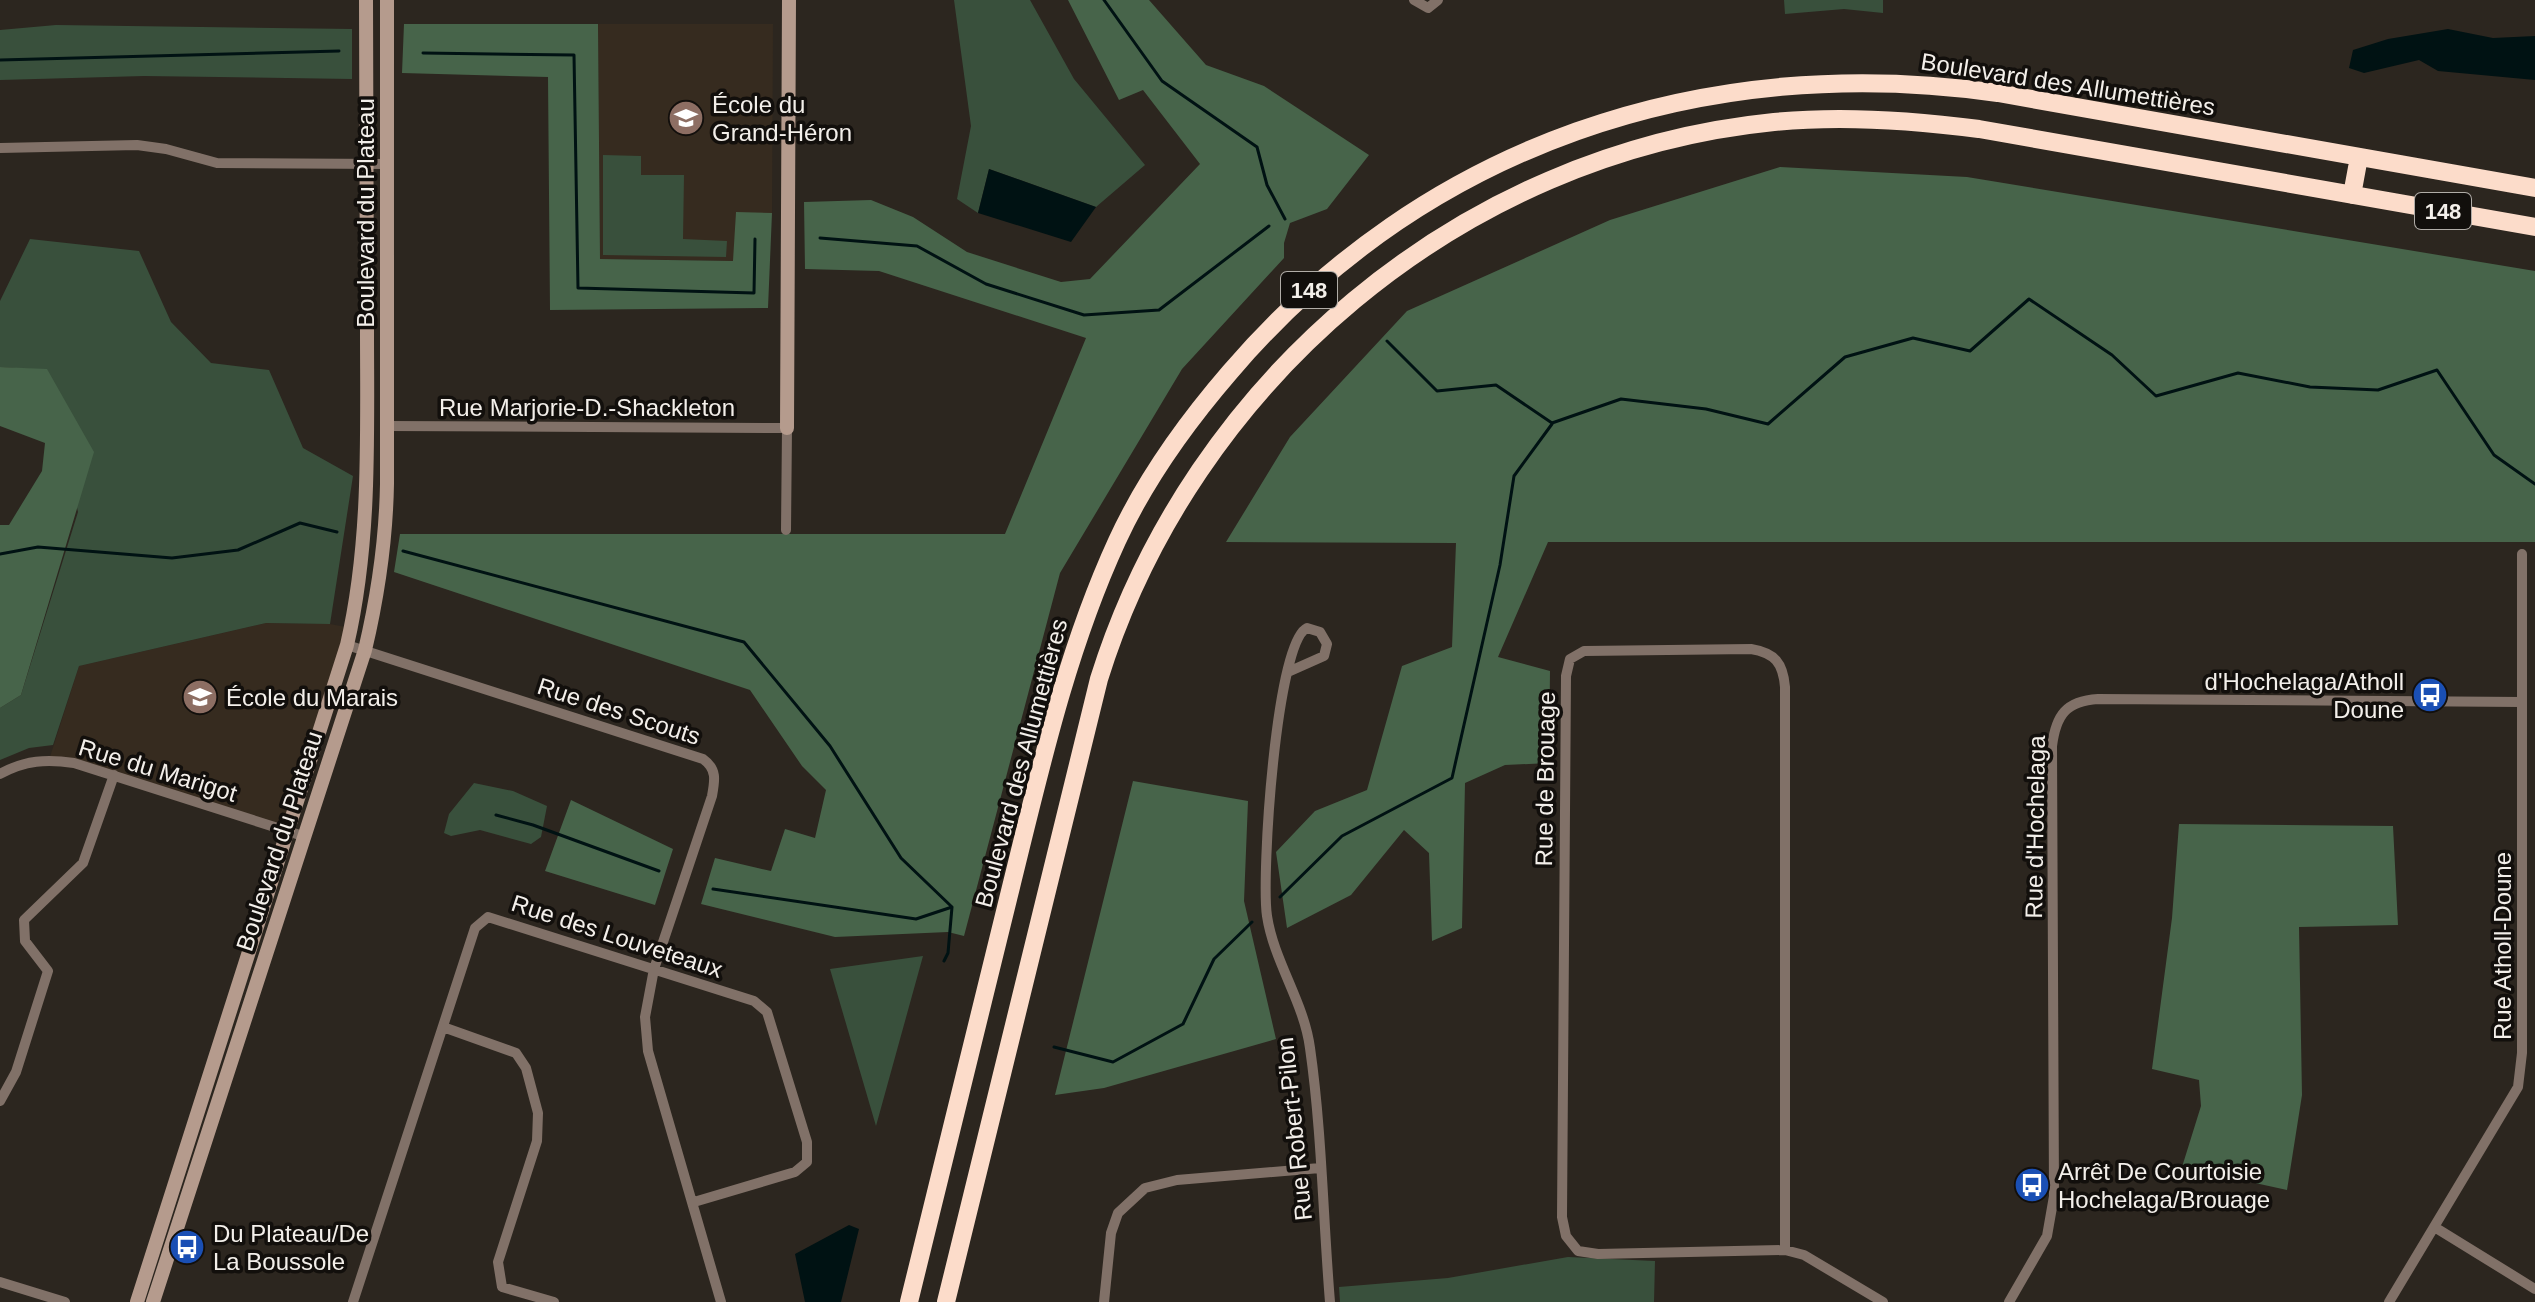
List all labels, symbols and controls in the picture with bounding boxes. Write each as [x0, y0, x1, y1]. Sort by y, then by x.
street label: Boulevard des Allumettières [1919, 47, 2217, 121]
place label: École du Grand-Héron [712, 91, 852, 146]
street label: Boulevard du Plateau [352, 98, 379, 328]
school or university icon: École du Grand-Héron [667, 99, 705, 137]
road number: 148 [2415, 193, 2471, 229]
road number: 148 [1281, 272, 1337, 308]
street label: Rue Marjorie-D.-Shackleton [439, 394, 735, 421]
street label: Boulevard des Allumettières [969, 616, 1073, 910]
place label: d'Hochelaga/Atholl Doune [2205, 668, 2404, 723]
street label: Rue des Scouts [534, 672, 704, 750]
bus stop icon: d'Hochelaga/Atholl Doune [2411, 676, 2449, 714]
school or university icon: École du Marais [181, 678, 219, 716]
place label: École du Marais [226, 684, 398, 711]
street label: Rue de Brouage [1530, 691, 1560, 867]
street label: Boulevard du Plateau [231, 728, 327, 954]
street label: Rue du Marigot [76, 733, 241, 807]
street label: Rue d'Hochelaga [2020, 734, 2050, 919]
street label: Rue Atholl-Doune [2489, 852, 2516, 1040]
street label: Rue des Louveteaux [508, 889, 726, 983]
street label: Rue Robert-Pilon [1271, 1036, 1317, 1222]
place label: Arrêt De Courtoisie Hochelaga/Brouage [2058, 1158, 2270, 1213]
bus stop icon: Arrêt De Courtoisie Hochelaga/Brouage [2013, 1166, 2051, 1204]
place label: Du Plateau/De La Boussole [213, 1220, 369, 1275]
bus stop icon: Du Plateau/De La Boussole [168, 1228, 206, 1266]

